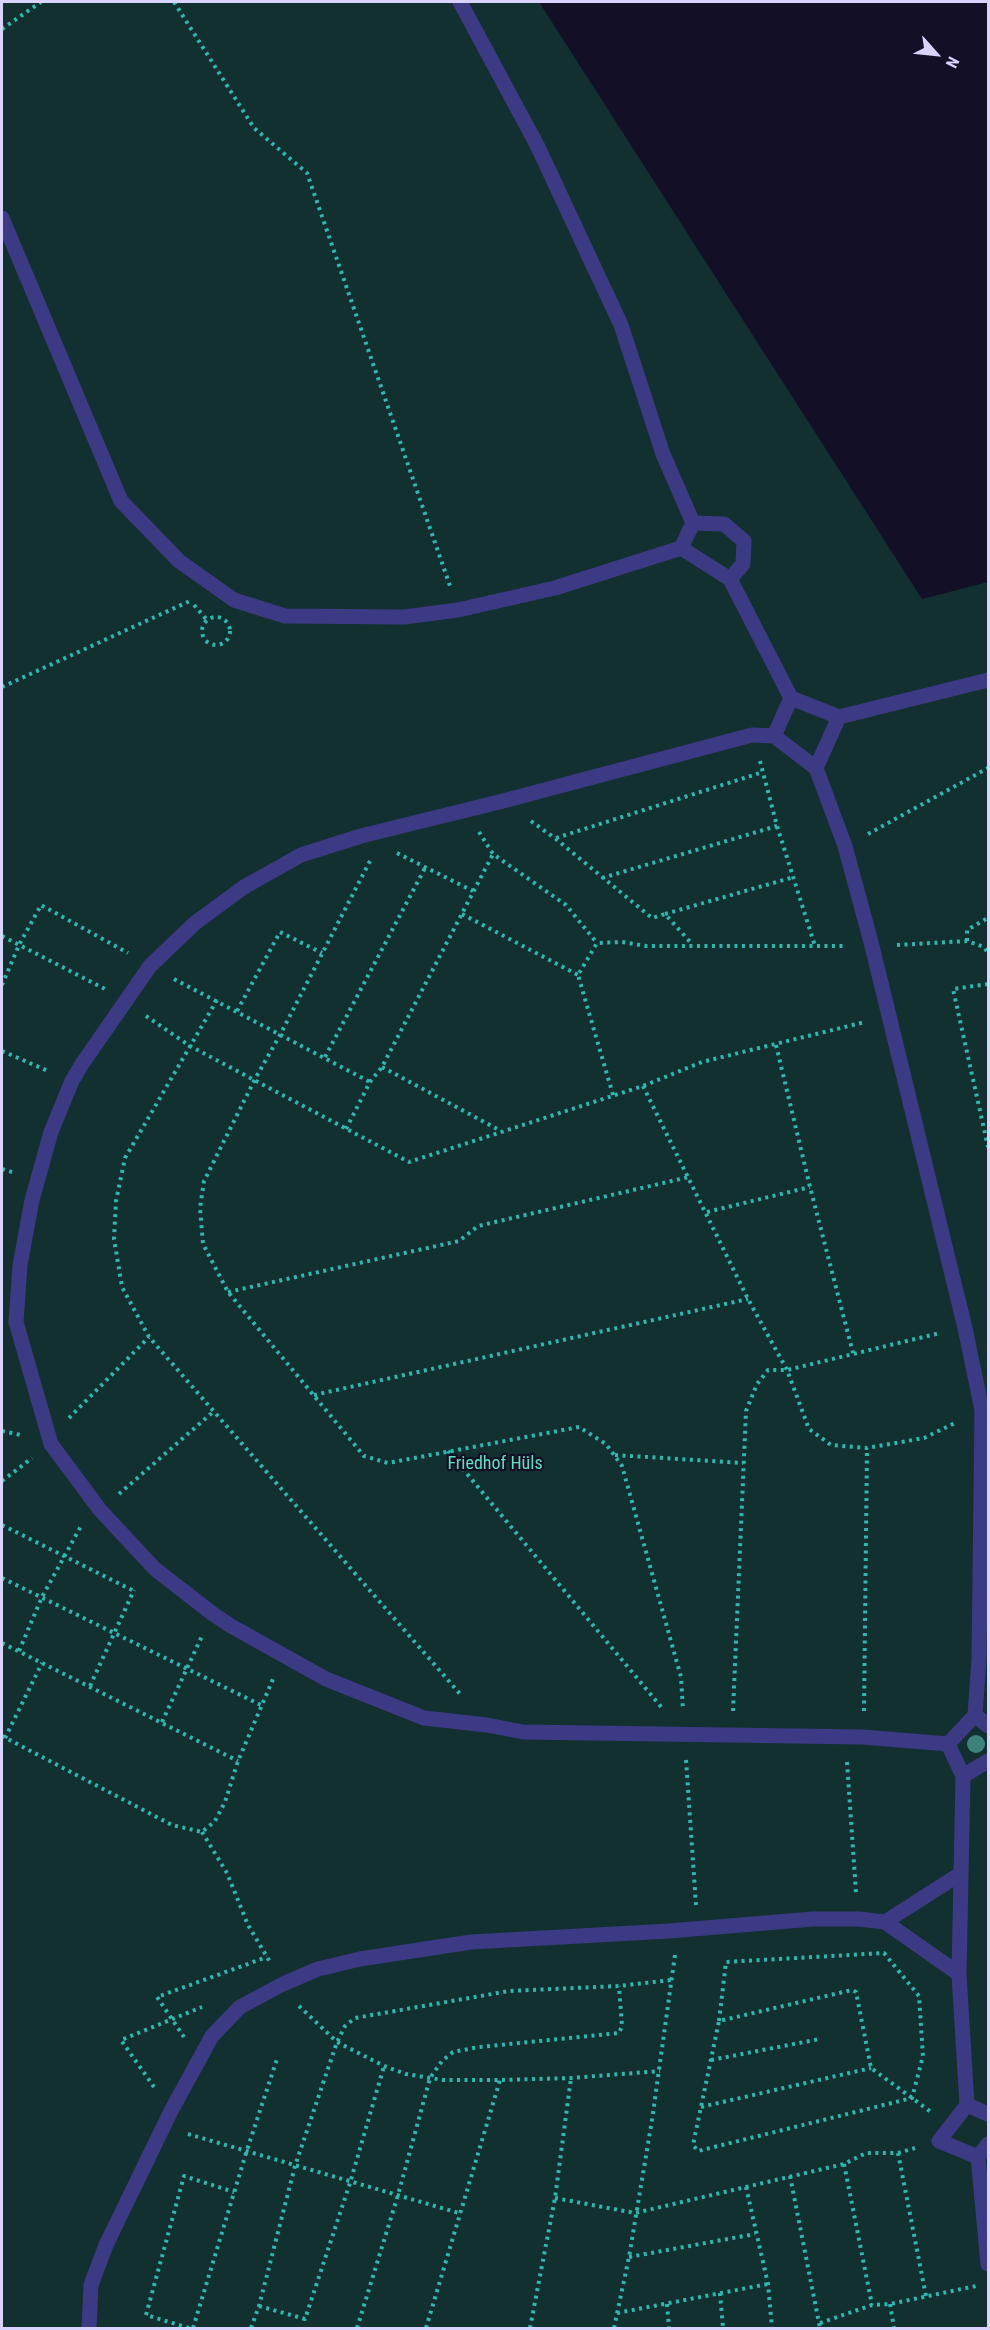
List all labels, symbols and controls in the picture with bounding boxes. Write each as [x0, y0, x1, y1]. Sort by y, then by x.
north arrow [906, 24, 966, 84]
text: N [942, 54, 963, 71]
park label: Friedhof Hüls [447, 1453, 543, 1475]

